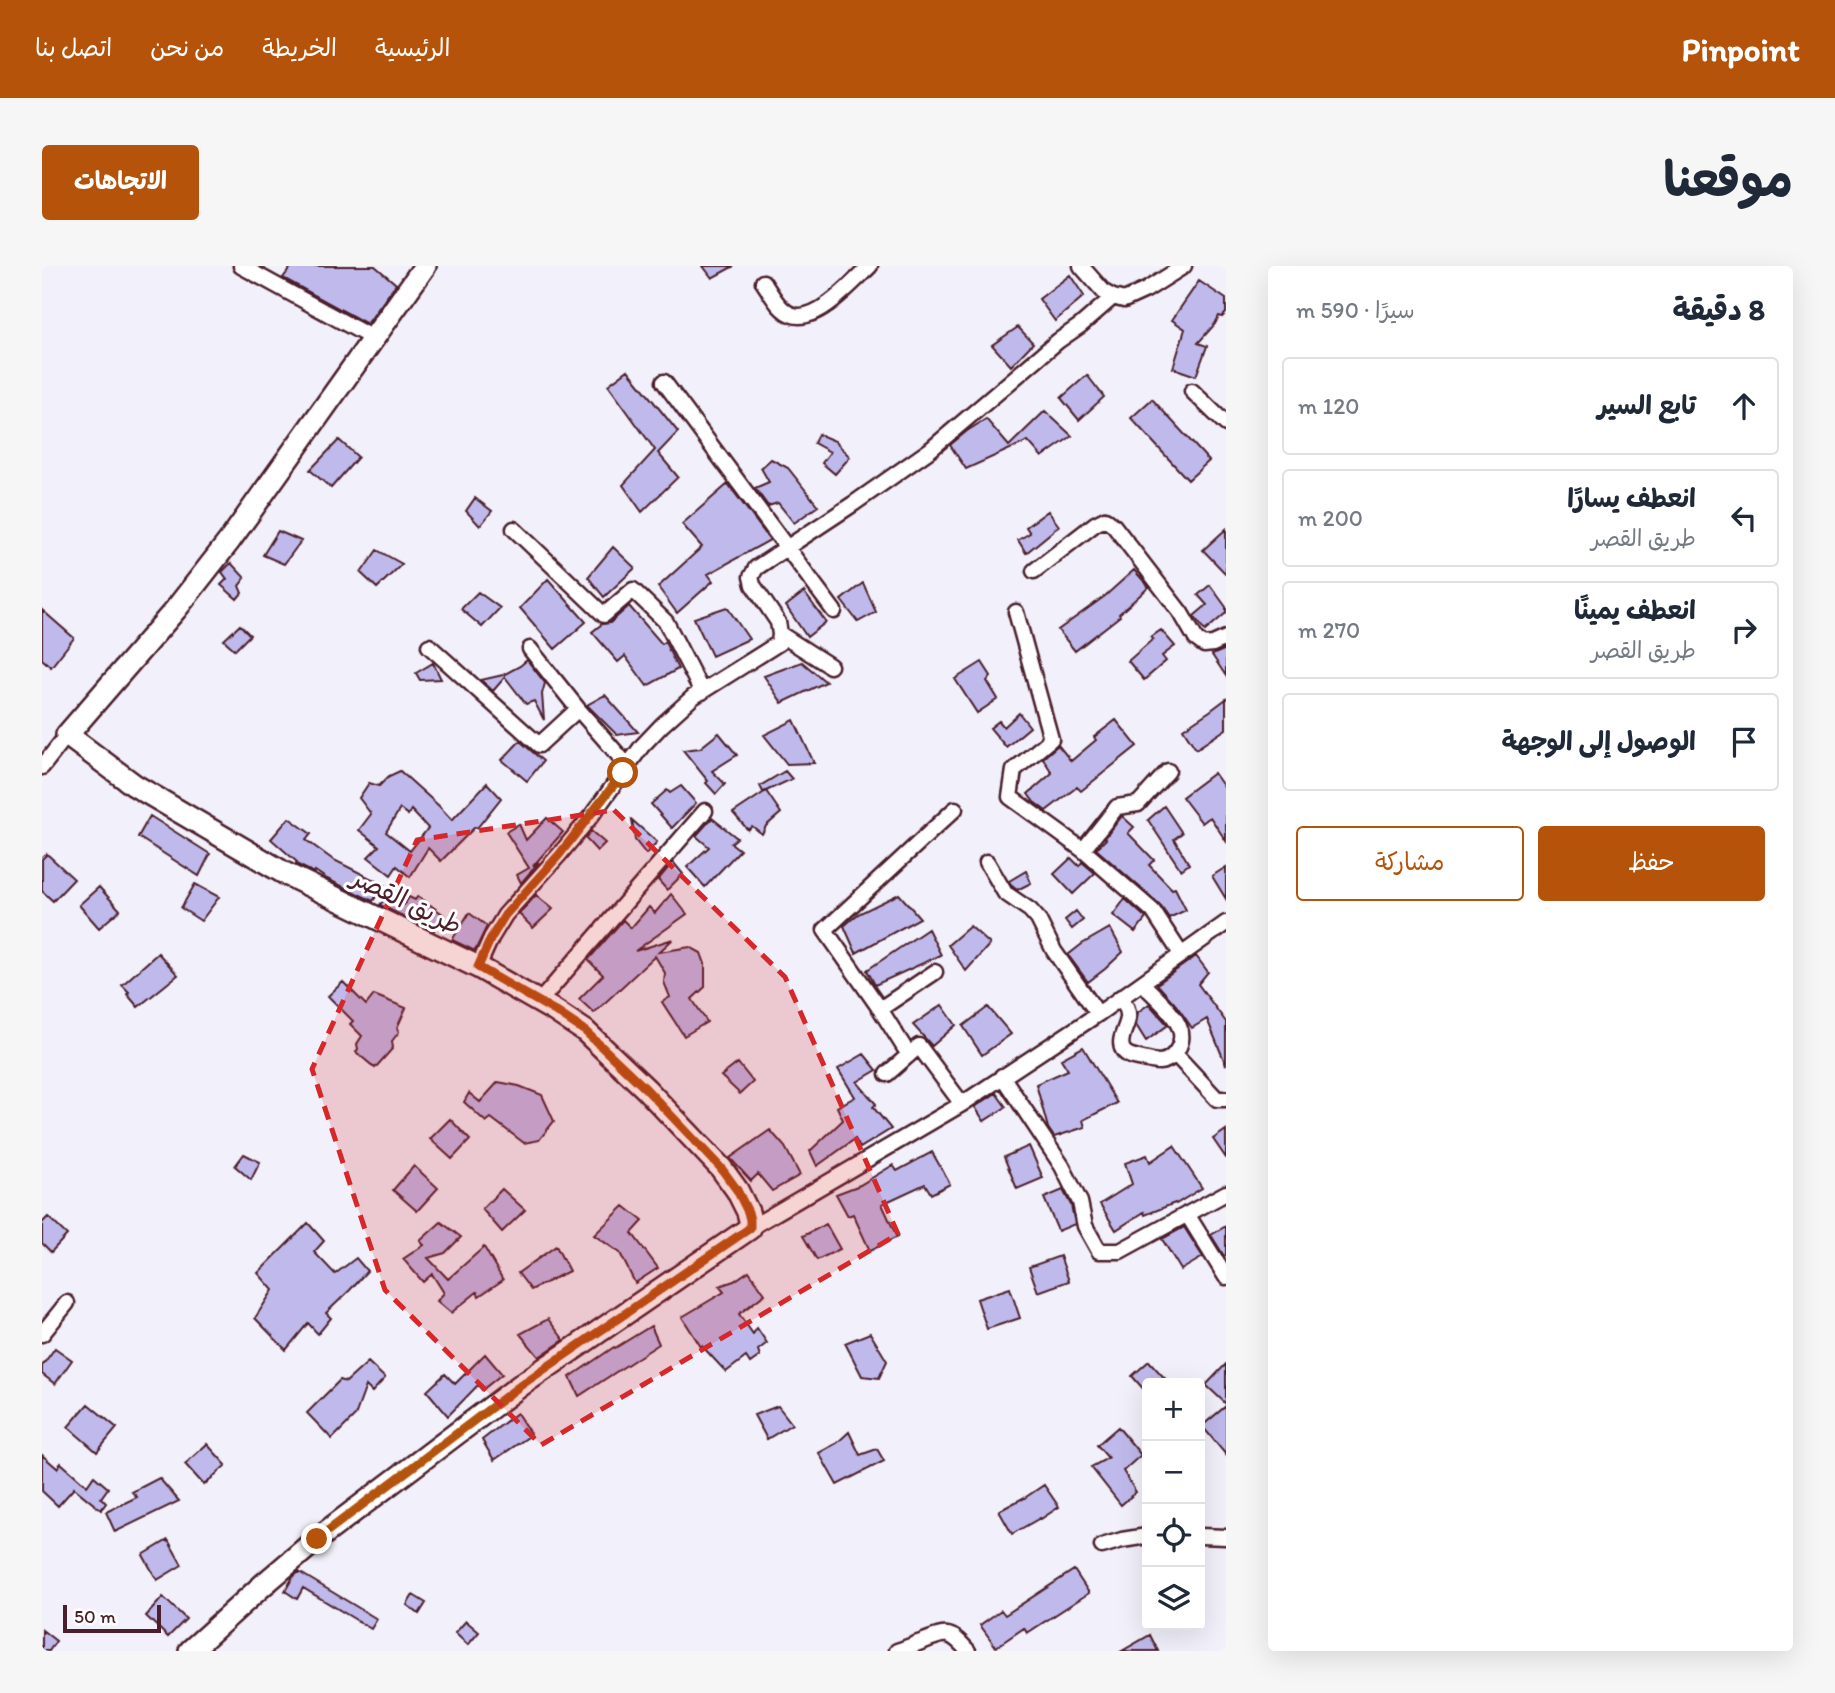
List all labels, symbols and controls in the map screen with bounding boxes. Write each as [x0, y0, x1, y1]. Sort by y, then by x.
text: Pinpoint [1682, 30, 1800, 69]
text: اتصل بنا [35, 33, 112, 62]
text: من نحن [150, 33, 224, 62]
text: الخريطة [262, 33, 337, 62]
text: الرئيسية [375, 33, 450, 62]
button: الاتجاهات [42, 145, 199, 220]
text: موقعنا [1663, 149, 1793, 208]
text: 8 دقيقة [1673, 291, 1765, 328]
text: سيرًا · 590 m [1296, 296, 1415, 324]
icon: ahead [1725, 387, 1763, 425]
text: تابع السير [1598, 389, 1696, 421]
text: 120 m [1298, 392, 1359, 420]
text: انعطف يسارًا [1567, 482, 1696, 514]
icon: left [1725, 499, 1763, 537]
text: 200 m [1298, 504, 1363, 532]
text: طريق القصر [1591, 524, 1696, 552]
text: انعطف يمينًا [1574, 594, 1696, 626]
icon: right [1725, 611, 1763, 649]
text: 270 m [1298, 616, 1360, 644]
text: طريق القصر [1591, 636, 1696, 664]
icon: arrive [1725, 723, 1763, 761]
text: الوصول إلى الوجهة [1502, 725, 1696, 757]
route start [607, 757, 638, 788]
button: مشاركة [1296, 826, 1524, 901]
button: حفظ [1538, 826, 1765, 901]
street label: طريق القصر [345, 860, 467, 941]
map controls [1142, 1378, 1205, 1630]
button: + [1142, 1378, 1205, 1441]
button: − [1142, 1441, 1205, 1504]
button: locate [1142, 1504, 1205, 1567]
route end [301, 1523, 332, 1554]
button: layers [1142, 1567, 1205, 1630]
scale bar [63, 1602, 161, 1634]
text: 50 m [74, 1605, 116, 1628]

